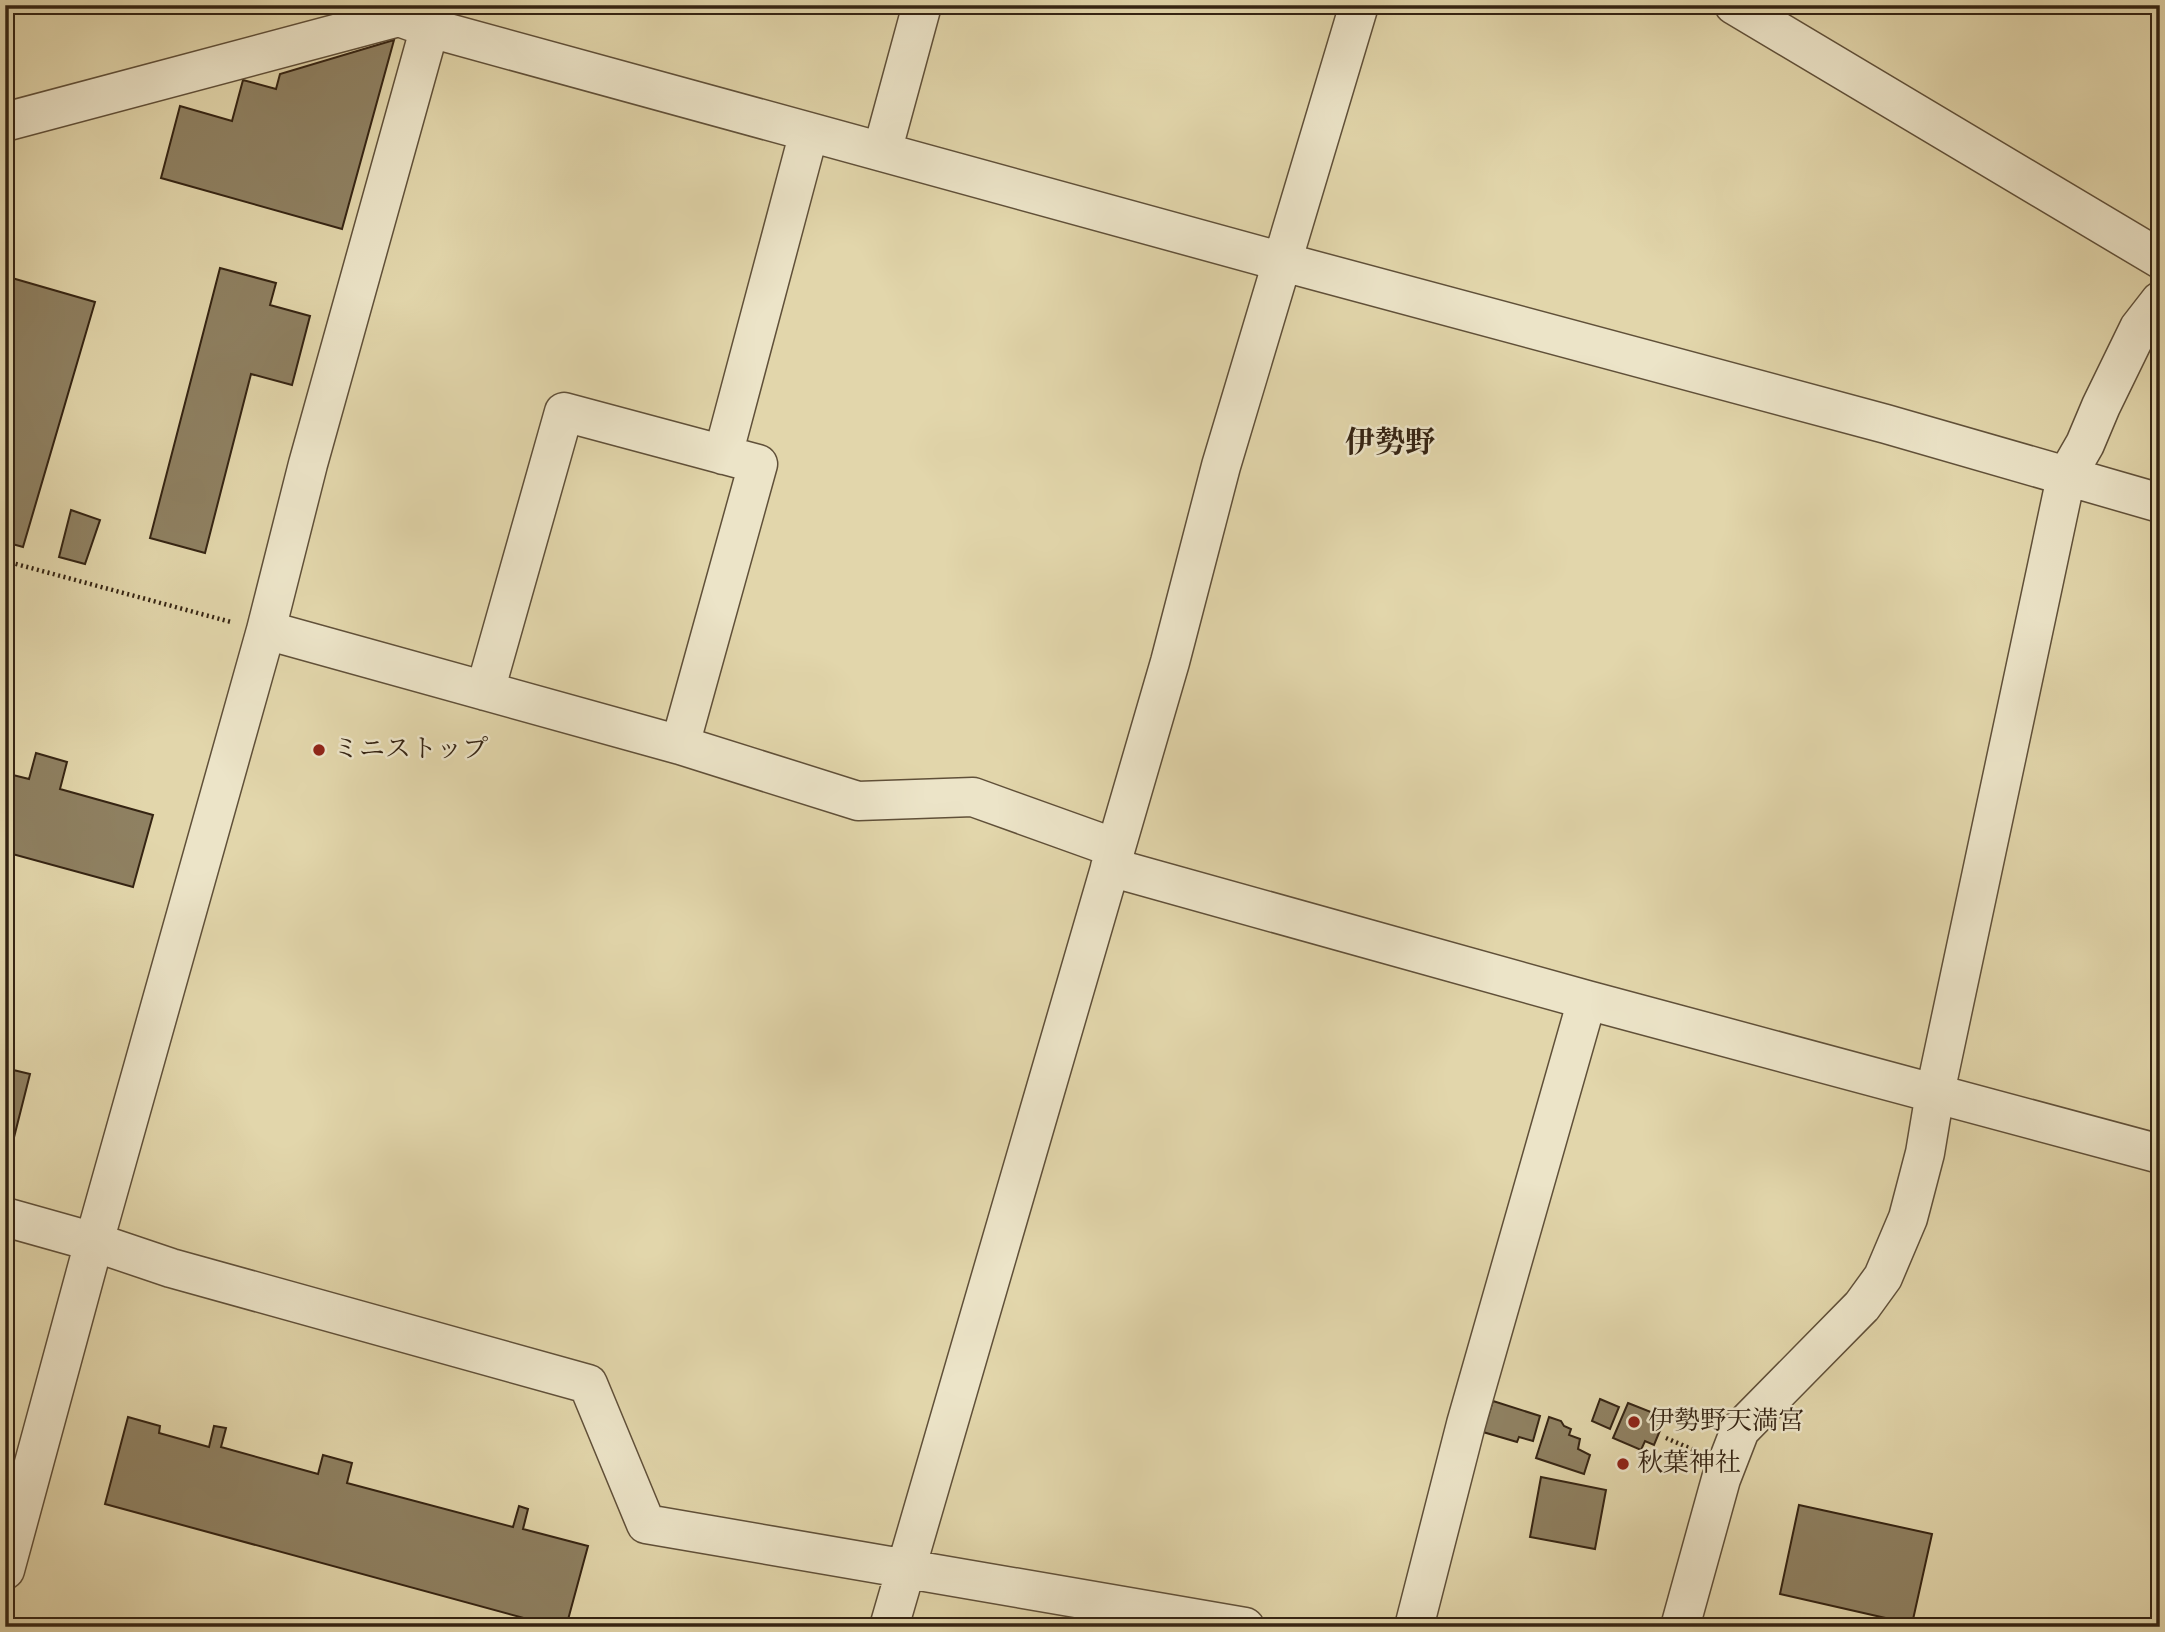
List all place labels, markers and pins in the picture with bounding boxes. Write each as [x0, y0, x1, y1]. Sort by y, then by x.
place label: ミニストップ [333, 736, 488, 763]
marker: ミニストップ [311, 742, 327, 758]
place label: 伊勢野天満宮 [1648, 1407, 1804, 1435]
marker: 伊勢野天満宮 [1626, 1414, 1642, 1430]
place label: 秋葉神社 [1637, 1449, 1741, 1477]
marker: 秋葉神社 [1615, 1456, 1631, 1472]

